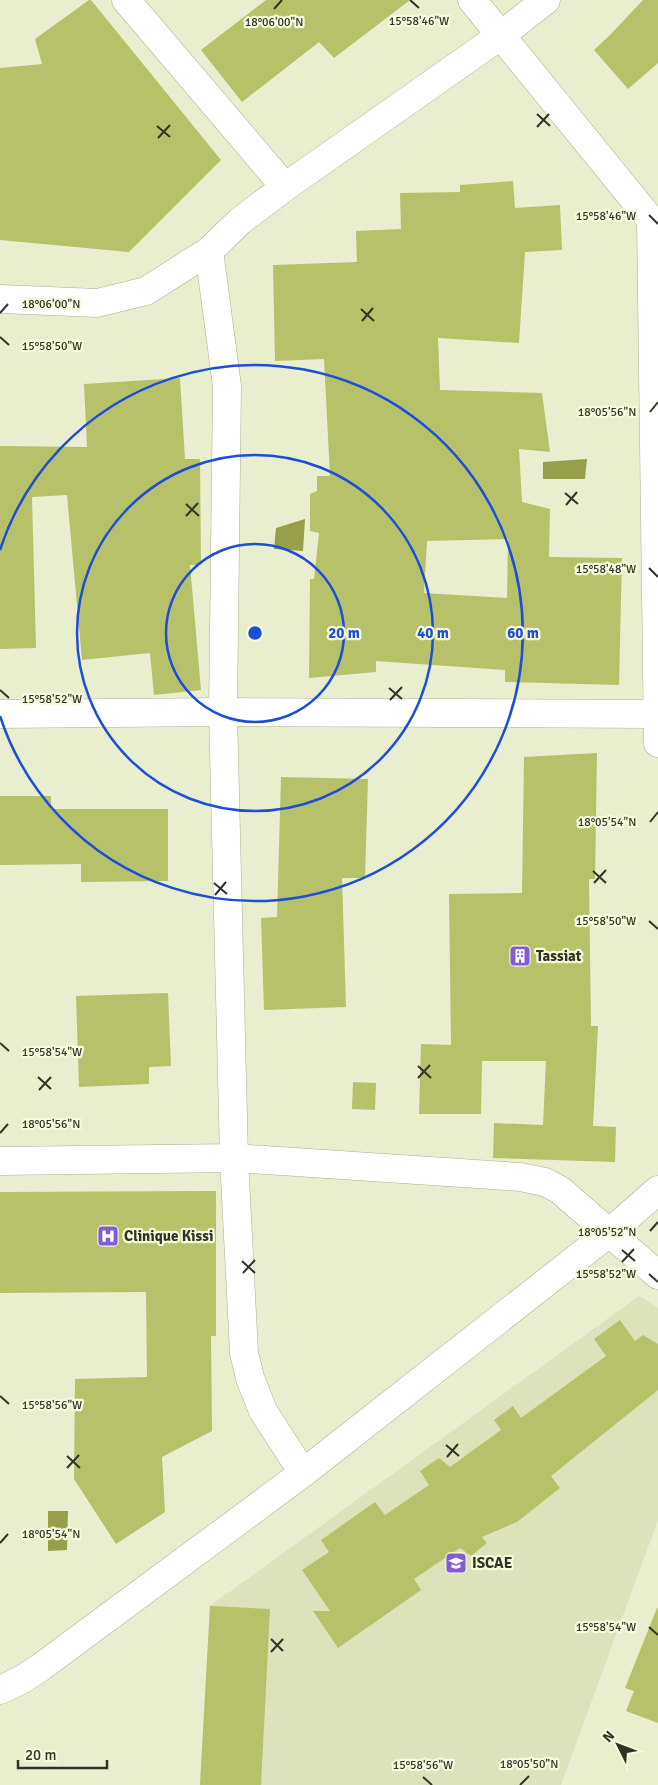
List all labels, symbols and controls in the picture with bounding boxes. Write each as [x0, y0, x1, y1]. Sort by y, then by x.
text: 15°58'46"W [389, 14, 449, 29]
text: 18°06'00"N [245, 15, 303, 30]
text: 15°58'46"W [576, 209, 636, 224]
text: 18°06'00"N [22, 297, 80, 312]
text: 15°58'50"W [22, 339, 82, 354]
text: 18°05'56"N [578, 405, 636, 420]
text: 15°58'48"W [576, 562, 636, 577]
centre of rings [246, 624, 264, 642]
text: 20 m [328, 624, 360, 642]
text: 40 m [417, 624, 449, 642]
text: 60 m [507, 624, 539, 642]
text: 15°58'52"W [22, 692, 82, 707]
text: 18°05'54"N [578, 815, 636, 830]
text: 15°58'50"W [576, 914, 636, 929]
building icon: Tassiat [508, 944, 532, 968]
place label: Tassiat [536, 947, 582, 965]
text: 15°58'54"W [22, 1045, 82, 1060]
text: 18°05'56"N [22, 1117, 80, 1132]
hospital icon: Clinique Kissi [96, 1224, 120, 1248]
text: 18°05'52"N [578, 1225, 636, 1240]
place label: Clinique Kissi [124, 1227, 213, 1245]
text: 15°58'52"W [576, 1267, 636, 1282]
text: 15°58'56"W [22, 1398, 82, 1413]
text: 18°05'54"N [22, 1527, 80, 1542]
school or university icon: ISCAE [444, 1551, 468, 1575]
place label: ISCAE [472, 1554, 513, 1572]
text: 15°58'54"W [576, 1620, 636, 1635]
north arrow [593, 1720, 643, 1770]
text: N [599, 1727, 618, 1746]
scale bar [18, 1738, 106, 1770]
text: 20 m [25, 1746, 56, 1764]
text: 18°05'50"N [500, 1757, 558, 1772]
text: 15°58'56"W [393, 1758, 453, 1773]

